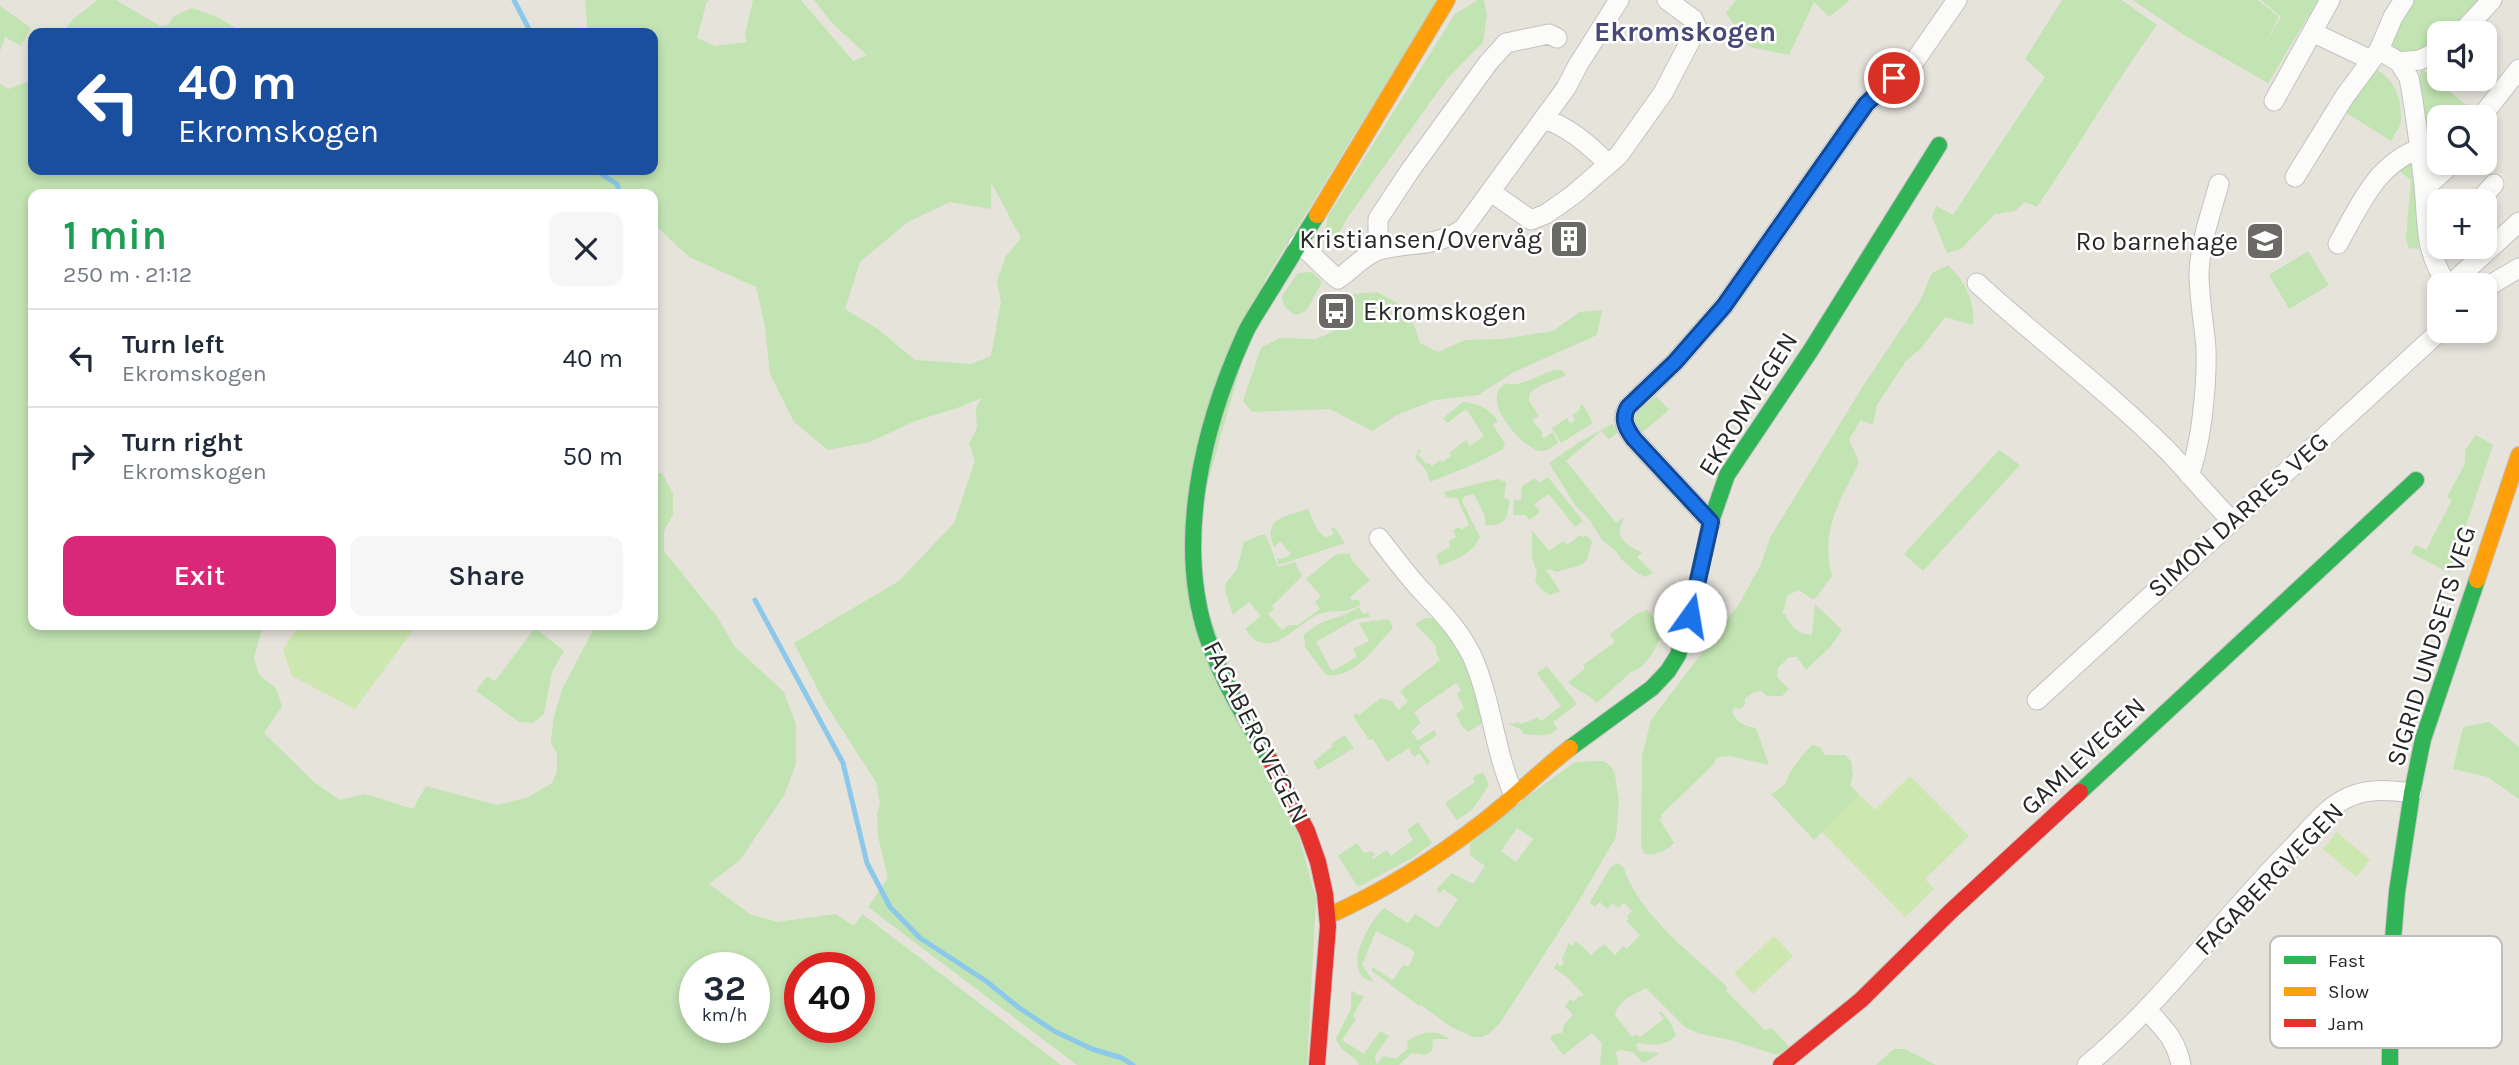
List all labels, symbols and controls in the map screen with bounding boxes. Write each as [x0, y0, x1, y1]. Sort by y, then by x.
district label: Ekromskogen [1594, 15, 1776, 48]
map controls [2427, 21, 2497, 343]
button: sound [2427, 21, 2497, 91]
pin [1864, 48, 1924, 108]
text: 40 m [178, 54, 297, 111]
icon: left [63, 56, 154, 147]
icon: arrive [1875, 59, 1913, 97]
button: search [2427, 105, 2497, 175]
text: Ekromskogen [178, 113, 379, 150]
button: + [2427, 189, 2497, 259]
text: 1 min [63, 210, 167, 260]
button: close [549, 212, 623, 286]
building icon: Kristiansen/Overvåg [1548, 218, 1590, 260]
school or university icon: Ro barnehage [2244, 220, 2286, 262]
place label: Kristiansen/Overvåg [1299, 224, 1542, 255]
place label: Ro barnehage [2075, 226, 2238, 257]
text: 250 m · 21:12 [63, 261, 192, 288]
button: − [2427, 273, 2497, 343]
bus stop icon: Ekromskogen [1315, 290, 1357, 332]
place label: Ekromskogen [1363, 296, 1526, 327]
street label: EKROMVEGEN [1692, 326, 1804, 482]
text: Turn left [122, 329, 224, 360]
icon: left [63, 339, 101, 377]
text: 40 m [563, 343, 623, 374]
text: Ekromskogen [122, 360, 267, 387]
street label: SIMON DARRES VEG [2141, 426, 2335, 604]
text: Turn right [122, 427, 243, 458]
icon: right [63, 437, 101, 475]
text: 50 m [562, 441, 623, 472]
text: Ekromskogen [122, 458, 267, 485]
street label: SIGRID UNDSETS VEG [2380, 522, 2482, 770]
button: Exit [63, 536, 336, 616]
button: Share [350, 536, 623, 616]
position arrow [1653, 579, 1727, 653]
street label: FAGABERGVEGEN [1197, 636, 1315, 828]
street label: GAMLEVEGEN [2014, 690, 2152, 822]
street label: FAGABERGVEGEN [2188, 796, 2350, 962]
legend [2270, 936, 2502, 1048]
text: Fast [2328, 950, 2365, 972]
speed limit sign: 40 [784, 952, 875, 1043]
text: 32 [703, 968, 746, 1009]
text: Slow [2328, 981, 2369, 1003]
text: km/h [702, 1004, 747, 1026]
text: Jam [2328, 1013, 2364, 1035]

